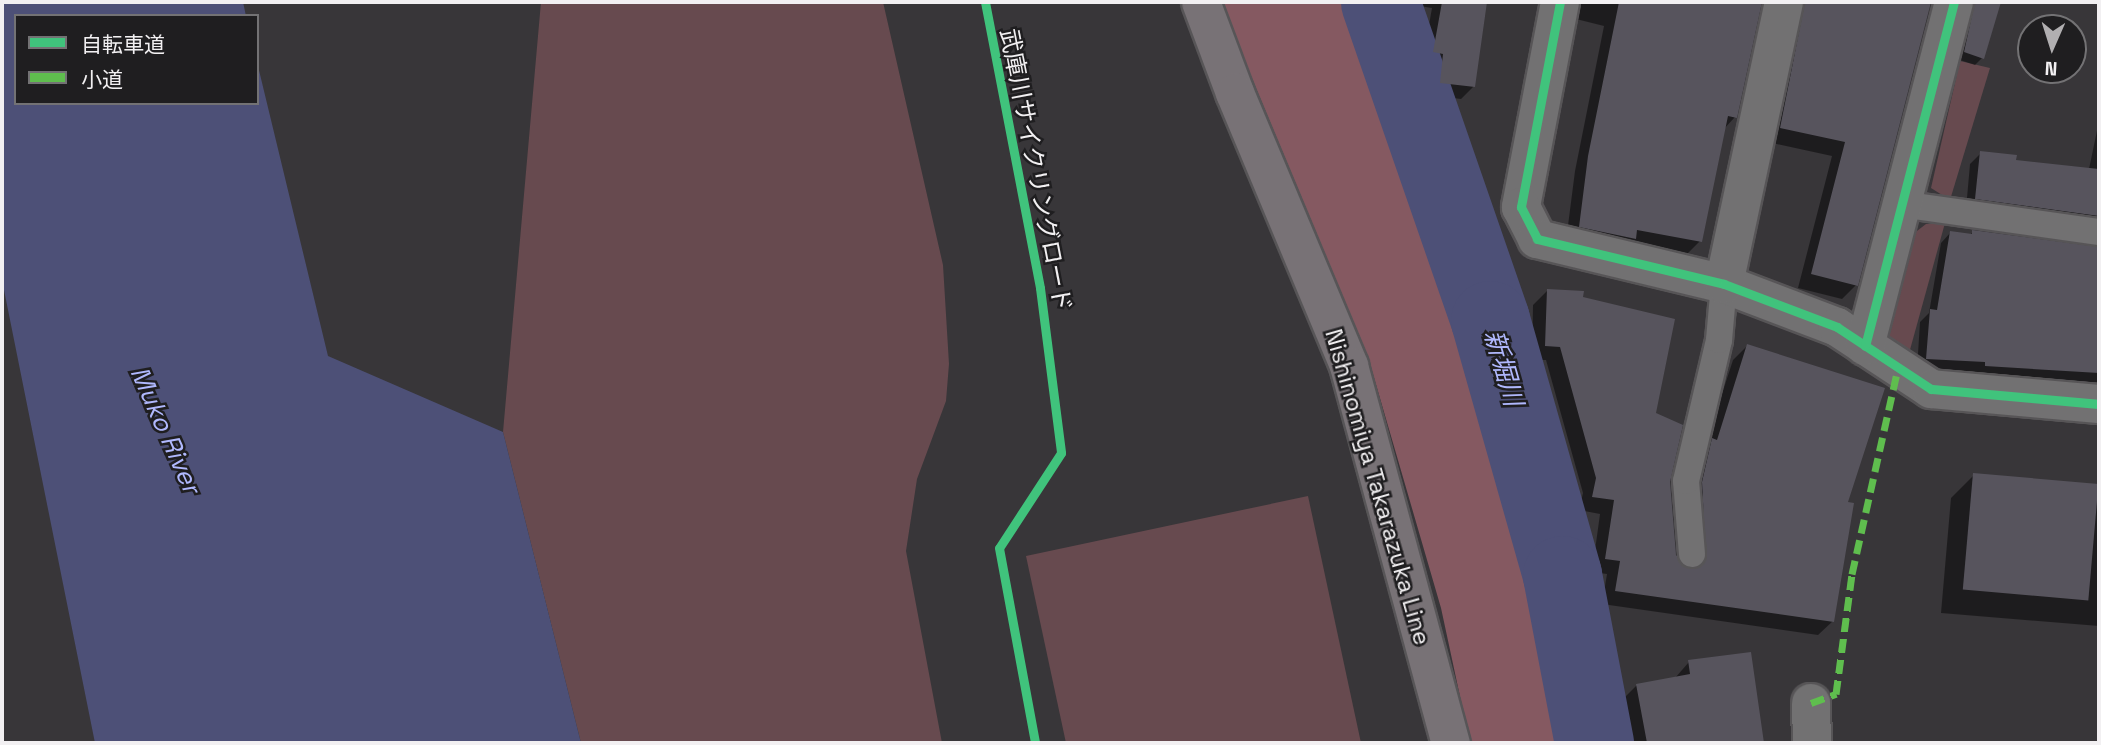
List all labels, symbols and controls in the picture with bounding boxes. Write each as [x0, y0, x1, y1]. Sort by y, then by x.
legend [14, 14, 259, 105]
north arrow [2017, 14, 2087, 84]
street label: 武庫川サイクリングロード [994, 26, 1078, 314]
text: 自転車道 [81, 31, 165, 58]
text: N [2044, 56, 2058, 81]
text: 小道 [81, 66, 123, 93]
street label: Nishinomiya Takarazuka Line [1319, 325, 1437, 649]
water label: 新堀川 [1477, 326, 1529, 410]
water label: Muko River [123, 362, 207, 498]

